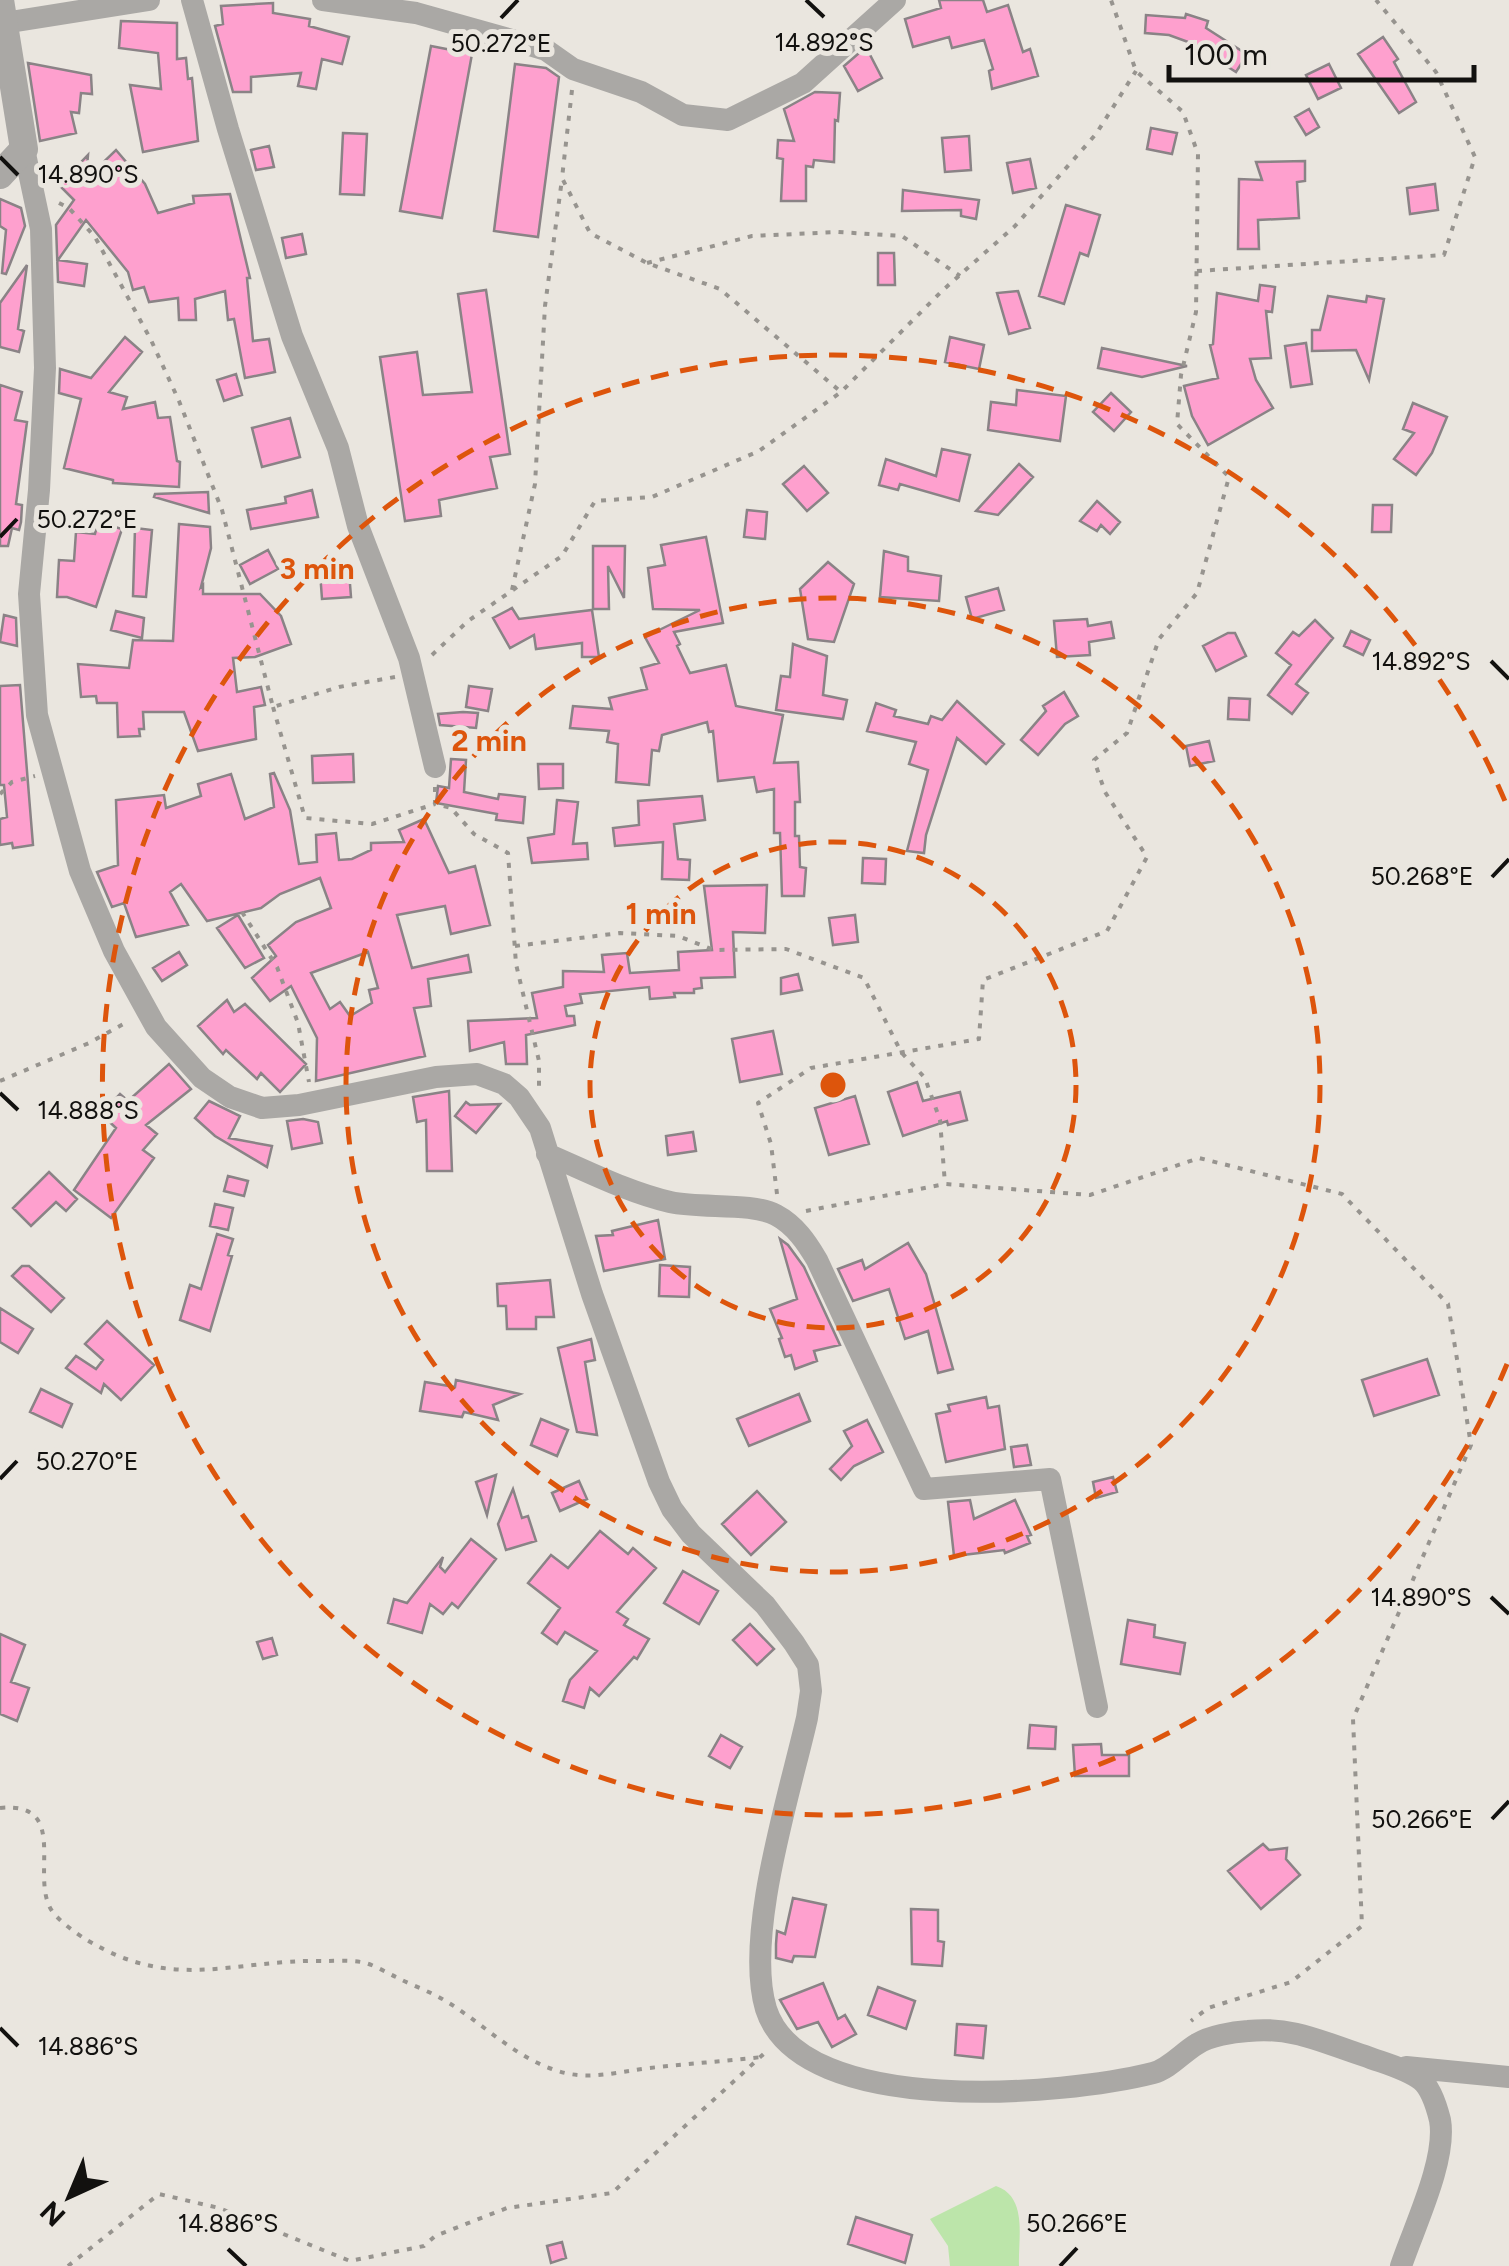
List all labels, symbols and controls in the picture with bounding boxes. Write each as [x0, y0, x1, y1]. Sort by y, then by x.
scale bar [1169, 20, 1474, 82]
text: 14.892°S [774, 27, 874, 57]
text: 50.272°E [450, 28, 552, 58]
text: 100 m [1184, 36, 1268, 73]
text: 14.890°S [37, 159, 139, 189]
text: 50.272°E [36, 504, 138, 534]
text: 3 min [280, 550, 354, 587]
text: 14.892°S [1371, 646, 1471, 676]
text: 2 min [451, 722, 527, 759]
text: 50.268°E [1370, 861, 1474, 891]
text: 1 min [626, 895, 696, 932]
centre of rings [815, 1067, 851, 1103]
text: 14.888°S [37, 1095, 139, 1125]
text: 50.270°E [35, 1446, 139, 1476]
text: 14.890°S [1370, 1582, 1472, 1612]
text: 50.266°E [1371, 1804, 1473, 1834]
text: 14.886°S [38, 2031, 138, 2061]
north arrow [20, 2146, 120, 2246]
text: N [33, 2194, 72, 2234]
text: 14.886°S [178, 2208, 278, 2238]
text: 50.266°E [1026, 2208, 1128, 2238]

